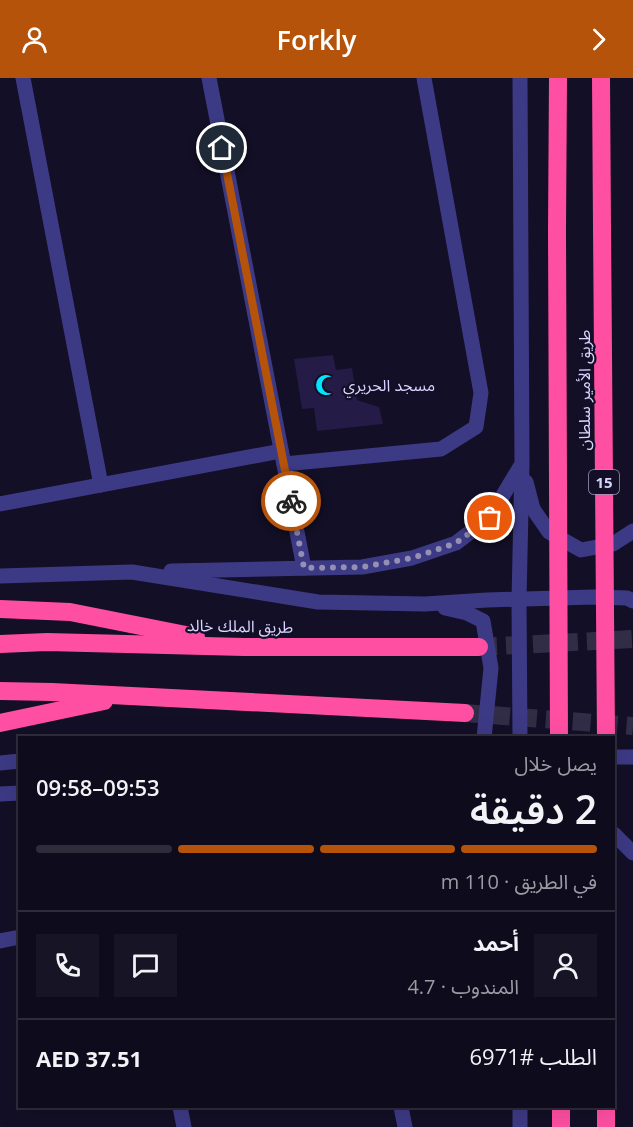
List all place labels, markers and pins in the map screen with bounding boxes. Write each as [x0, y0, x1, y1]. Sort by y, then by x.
pin [196, 122, 247, 173]
mosque icon: مسجد الحريري [314, 373, 338, 397]
place label: مسجد الحريري [343, 374, 435, 398]
pin [464, 492, 515, 543]

